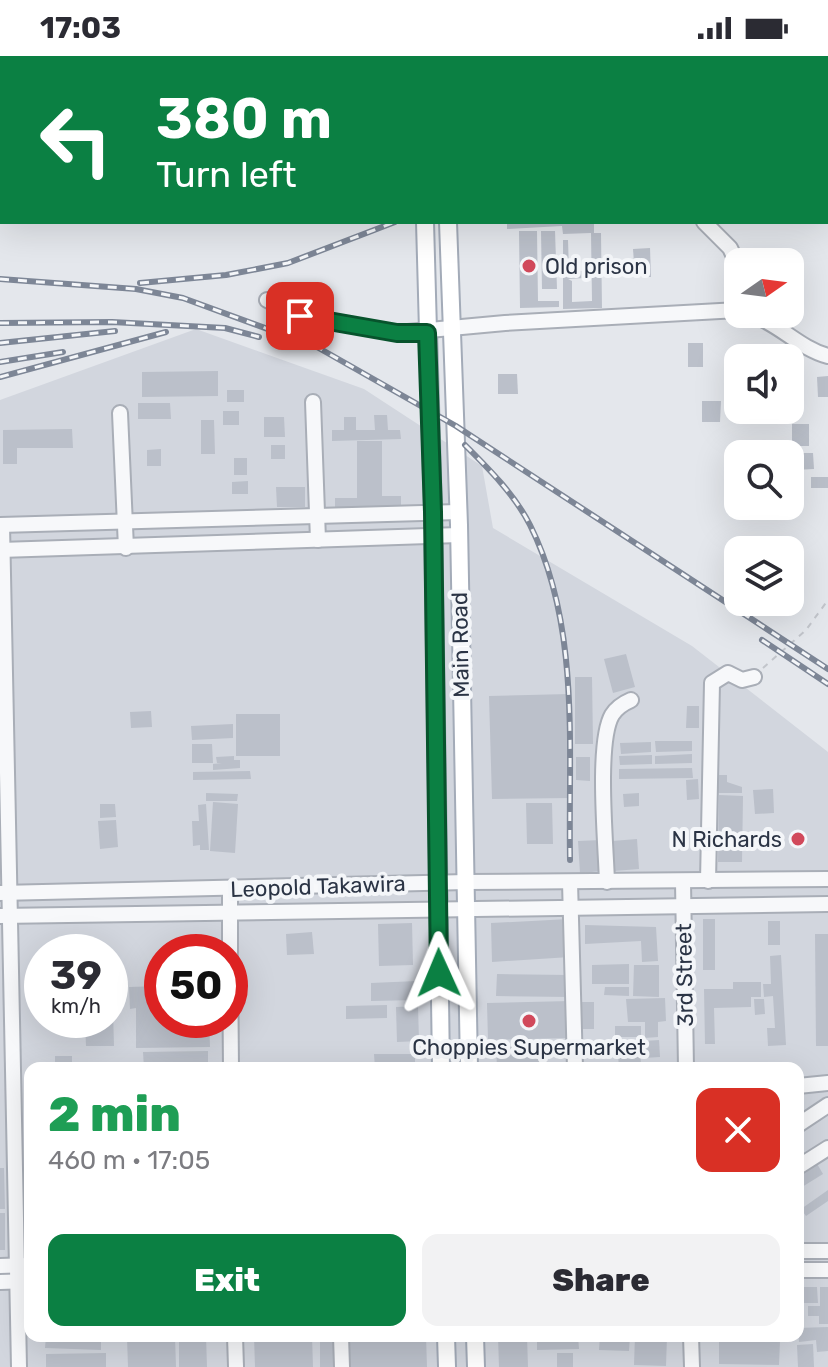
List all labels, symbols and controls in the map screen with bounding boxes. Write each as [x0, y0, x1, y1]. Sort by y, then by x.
text: 17:03 [40, 10, 121, 46]
text: 380 m [156, 86, 332, 152]
icon: left [24, 88, 128, 192]
text: Turn left [156, 153, 297, 196]
north arrow [724, 248, 804, 328]
map controls [724, 248, 804, 616]
place label: Old prison [545, 253, 648, 280]
marker: Old prison [520, 257, 538, 275]
pin [266, 282, 334, 350]
icon: arrive [278, 294, 322, 338]
button: sound [724, 344, 804, 424]
button: search [724, 440, 804, 520]
button: layers [724, 536, 804, 616]
street label: Main Road [446, 592, 475, 698]
place label: N Richards [671, 826, 782, 853]
marker: N Richards [789, 830, 807, 848]
street label: Leopold Takawira [230, 870, 406, 903]
street label: 3rd Street [670, 923, 699, 1027]
position arrow [397, 931, 481, 1015]
speed limit sign: 50 [144, 934, 248, 1038]
text: 39 [50, 952, 102, 999]
text: km/h [51, 994, 101, 1018]
marker: Choppies Supermarket [520, 1012, 538, 1030]
place label: Choppies Supermarket [412, 1034, 646, 1061]
text: 2 min [48, 1086, 181, 1143]
button: close [696, 1088, 780, 1172]
text: 460 m · 17:05 [48, 1145, 210, 1176]
button: Exit [48, 1234, 406, 1326]
button: Share [422, 1234, 780, 1326]

